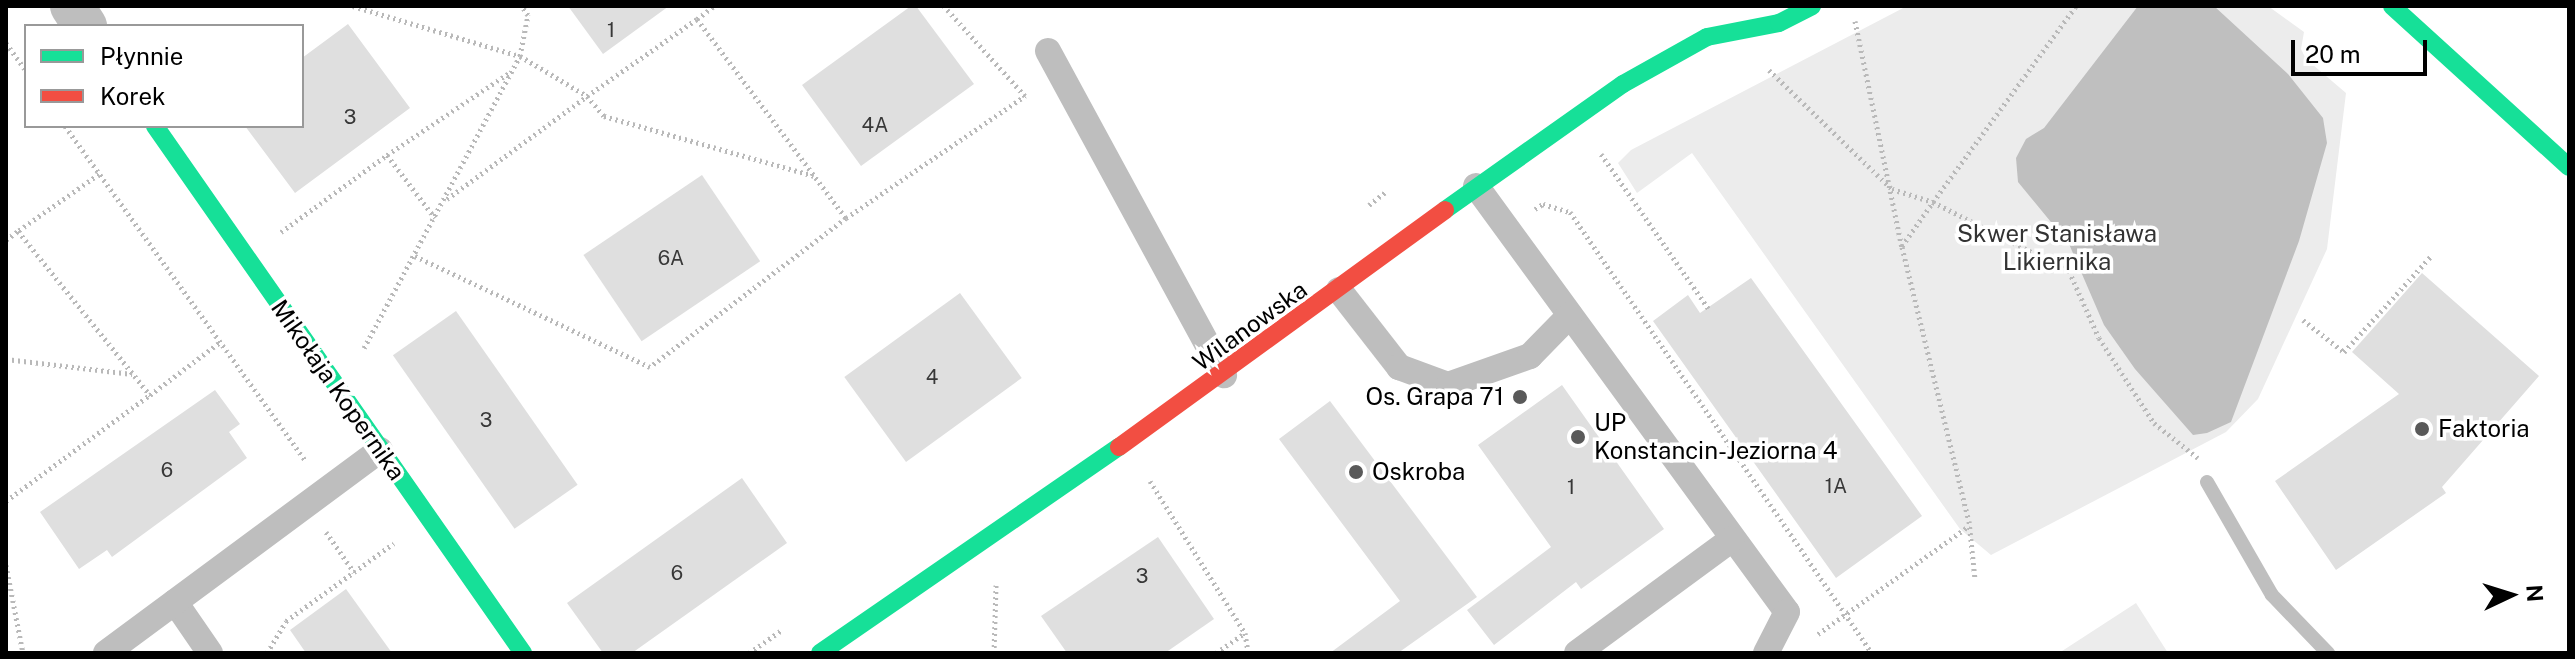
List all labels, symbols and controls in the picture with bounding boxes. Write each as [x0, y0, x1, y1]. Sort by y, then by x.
house number: 1 [607, 18, 615, 42]
legend [24, 24, 304, 128]
scale bar [2295, 24, 2431, 74]
text: 20 m [2305, 40, 2361, 68]
text: Płynnie [100, 42, 183, 70]
text: Korek [100, 82, 166, 110]
house number: 3 [344, 105, 356, 129]
house number: 4A [862, 113, 888, 137]
park label: Skwer Stanisława Likiernika [1957, 220, 2157, 276]
house number: 6A [658, 246, 684, 270]
street label: Wilanowska [1187, 275, 1313, 377]
street label: Mikołaja Kopernika [265, 294, 411, 486]
house number: 4 [926, 365, 938, 389]
place label: Os. Grapa 71 [1365, 383, 1504, 411]
marker: Os. Grapa 71 [1511, 388, 1529, 406]
house number: 3 [480, 408, 492, 432]
place label: UP Konstancin-Jeziorna 4 [1594, 409, 1837, 465]
place label: Faktoria [2438, 415, 2530, 443]
marker: Faktoria [2413, 420, 2431, 438]
marker: UP Konstancin-Jeziorna 4 [1569, 428, 1587, 446]
house number: 6 [161, 458, 173, 482]
place label: Oskroba [1372, 458, 1465, 486]
marker: Oskroba [1347, 463, 1365, 481]
house number: 1A [1825, 474, 1847, 498]
house number: 1 [1567, 475, 1575, 499]
north arrow [2471, 555, 2551, 635]
house number: 6 [671, 561, 683, 585]
house number: 3 [1136, 564, 1148, 588]
text: N [2521, 584, 2549, 603]

